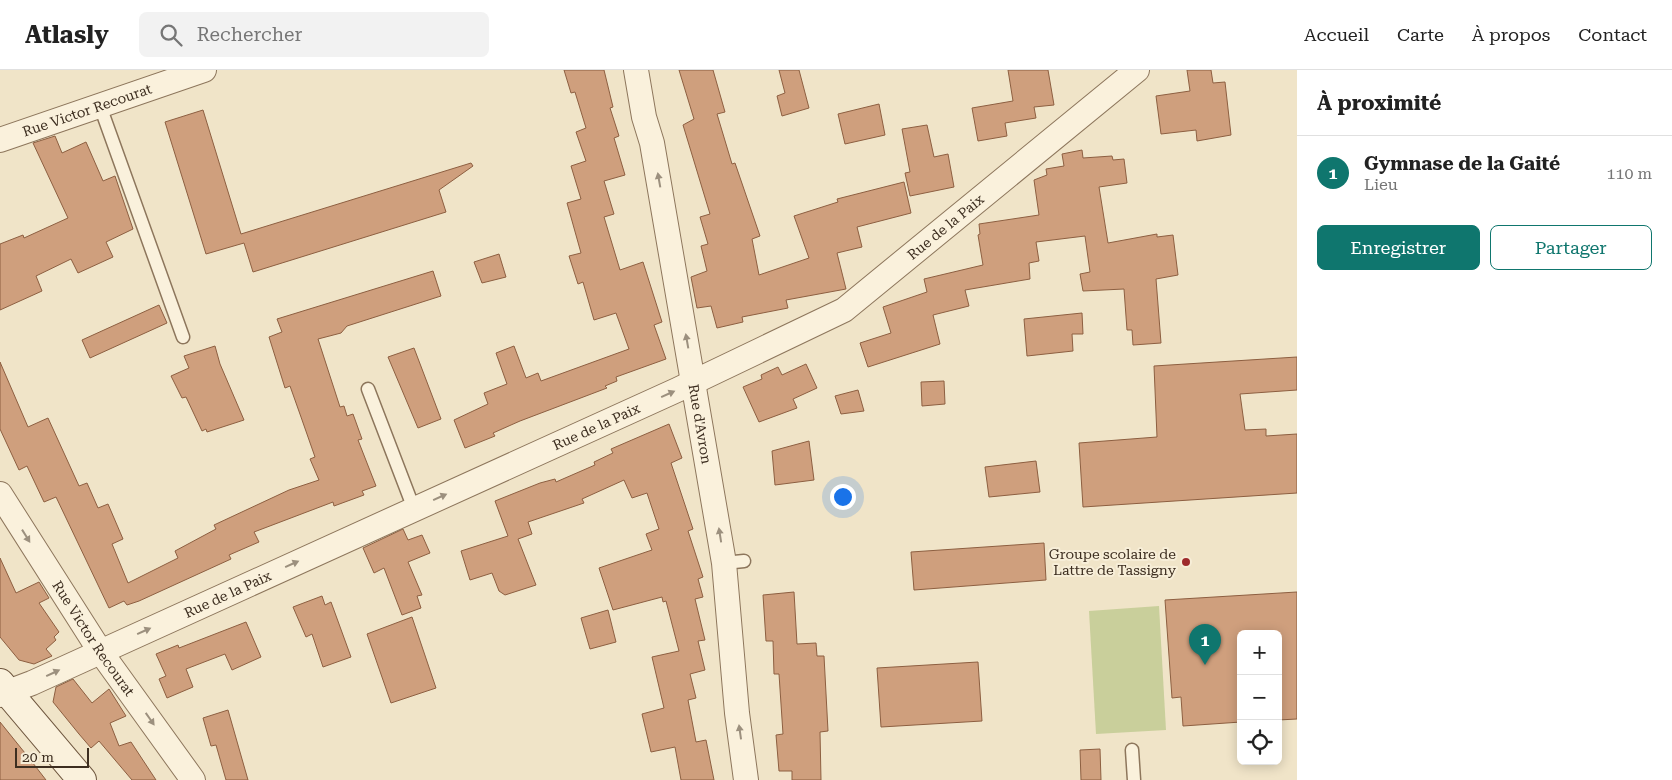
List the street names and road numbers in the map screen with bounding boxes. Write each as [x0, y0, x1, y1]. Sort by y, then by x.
street label: Rue Victor Recourat [20, 81, 154, 140]
street label: Rue de la Paix [904, 191, 987, 263]
street label: Rue d'Avron [685, 383, 715, 465]
street label: Rue de la Paix [550, 400, 642, 453]
street label: Rue de la Paix [182, 567, 274, 621]
street label: Rue Victor Recourat [49, 578, 138, 699]

